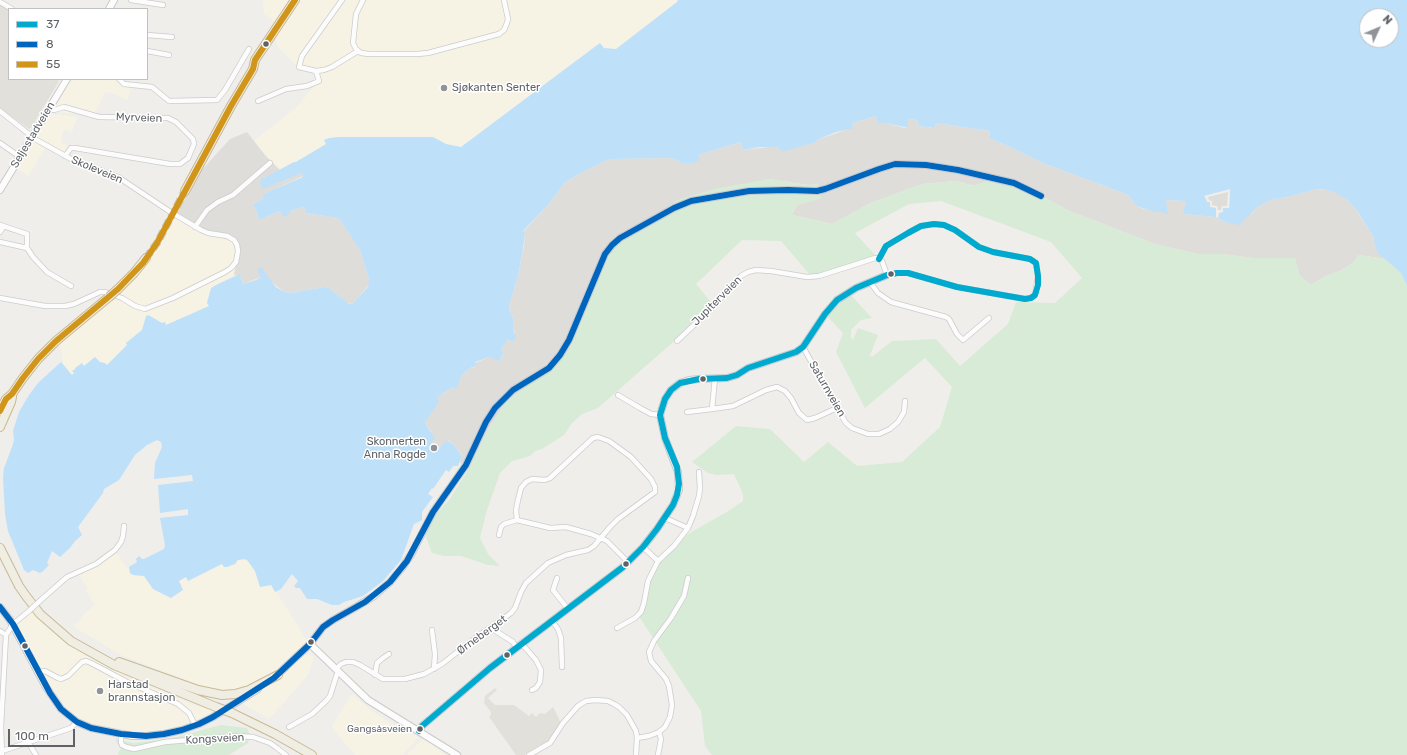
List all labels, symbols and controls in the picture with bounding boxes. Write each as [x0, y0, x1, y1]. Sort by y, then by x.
legend [8, 8, 148, 80]
north arrow [1359, 8, 1399, 48]
text: N [1380, 13, 1395, 27]
text: 37 [46, 17, 59, 31]
text: 8 [46, 37, 54, 51]
unlabelled marker [261, 39, 271, 49]
text: 55 [46, 57, 60, 71]
place label: Sjøkanten Senter [452, 81, 540, 95]
marker: Sjøkanten Senter [439, 83, 449, 93]
street label: Seljestadveien [8, 100, 58, 170]
street label: Myrveien [116, 111, 162, 125]
street label: Skoleveien [69, 153, 125, 187]
unlabelled marker [886, 269, 896, 279]
street label: Jupiterveien [689, 273, 745, 329]
street label: Saturnveien [806, 359, 848, 419]
unlabelled marker [698, 374, 708, 384]
place label: Skonnerten Anna Rogde [364, 435, 426, 461]
marker: Skonnerten Anna Rogde [429, 443, 439, 453]
unlabelled marker [621, 559, 631, 569]
street label: Ørneberget [455, 613, 509, 657]
unlabelled marker [306, 637, 316, 647]
unlabelled marker [20, 641, 30, 651]
unlabelled marker [502, 650, 512, 660]
place label: Harstad brannstasjon [108, 678, 175, 704]
marker: Harstad brannstasjon [95, 686, 105, 696]
scale bar [10, 721, 77, 747]
place label: Gangsåsveien [347, 723, 412, 735]
marker: Gangsåsveien [415, 724, 425, 734]
text: 100 m [15, 729, 49, 743]
street label: Kongsveien [185, 731, 245, 747]

